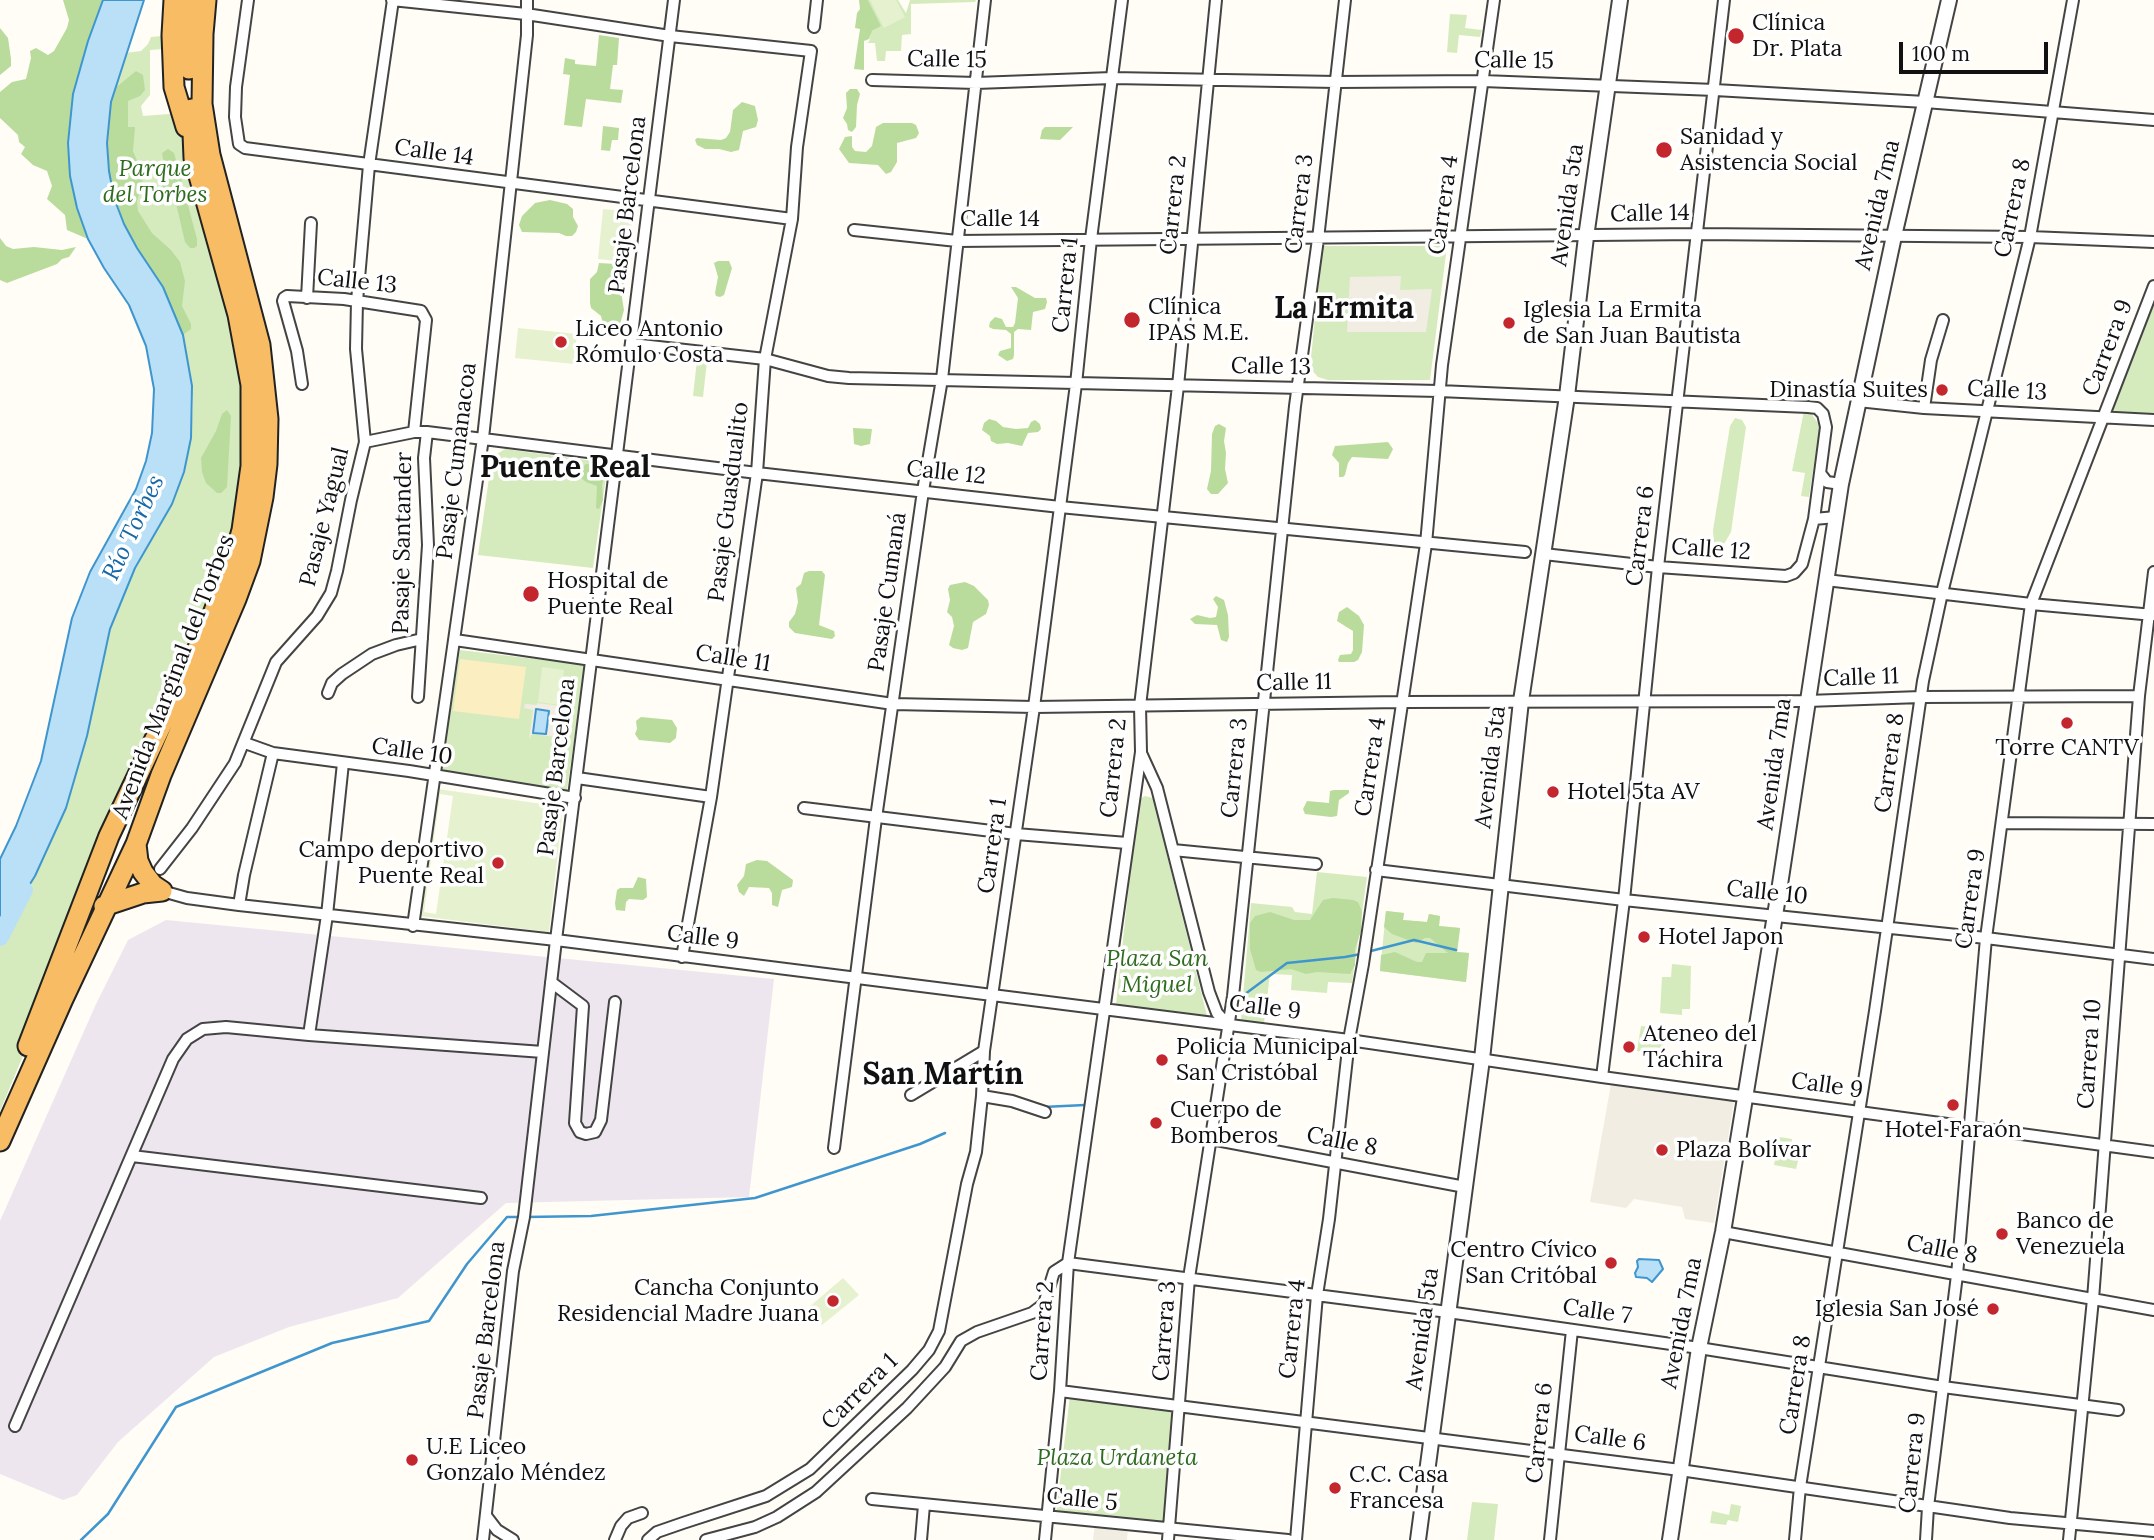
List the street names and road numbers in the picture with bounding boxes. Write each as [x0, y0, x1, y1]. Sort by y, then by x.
street label: Calle 15 [907, 46, 987, 74]
street label: Calle 15 [1474, 47, 1554, 75]
street label: Pasaje Barcelona [603, 115, 653, 295]
street label: Calle 14 [393, 134, 475, 172]
street label: Avenida 7ma [1850, 137, 1906, 273]
street label: Avenida 5ta [1546, 142, 1590, 268]
street label: Carrera 3 [1280, 152, 1320, 256]
street label: Carrera 4 [1423, 153, 1465, 257]
street label: Carrera 2 [1155, 154, 1193, 256]
street label: Carrera 8 [1989, 156, 2037, 260]
street label: Calle 14 [1610, 200, 1690, 228]
street label: Calle 14 [960, 205, 1040, 233]
street label: Carrera 1 [1047, 236, 1085, 334]
street label: Calle 13 [316, 264, 398, 300]
street label: Carrera 9 [2077, 296, 2139, 400]
street label: Calle 13 [1231, 353, 1311, 381]
street label: Pasaje Cumanacoa [431, 361, 483, 561]
street label: Calle 13 [1966, 375, 2048, 407]
street label: Pasaje Guasdualito [703, 400, 755, 604]
street label: Pasaje Yagual [294, 444, 356, 590]
street label: Pasaje Santander [388, 452, 418, 634]
street label: Calle 12 [905, 455, 987, 491]
street label: Carrera 6 [1621, 484, 1661, 588]
street label: Pasaje Cumaná [863, 510, 913, 674]
street label: Avenida Marginal del Torbes [107, 531, 241, 823]
street label: Calle 12 [1670, 533, 1752, 567]
street label: Calle 11 [693, 639, 773, 679]
street label: Calle 11 [1823, 663, 1899, 693]
street label: Calle 11 [1256, 669, 1332, 697]
street label: Pasaje Barcelona [532, 677, 582, 857]
street label: Avenida 7ma [1752, 696, 1798, 832]
street label: Avenida 5ta [1470, 704, 1512, 830]
street label: Carrera 8 [1869, 711, 1911, 815]
street label: Carrera 4 [1350, 715, 1392, 819]
street label: Carrera 3 [1216, 716, 1254, 820]
street label: Carrera 2 [1095, 717, 1133, 819]
street label: Calle 10 [370, 733, 454, 771]
street label: Carrera 1 [973, 796, 1013, 896]
street label: Carrera 9 [1950, 847, 1992, 951]
street label: Calle 10 [1725, 875, 1809, 911]
street label: Calle 9 [665, 920, 741, 956]
street label: Calle 9 [1227, 990, 1303, 1026]
street label: Carrera 10 [2072, 998, 2108, 1110]
street label: Calle 9 [1789, 1067, 1865, 1105]
street label: Calle 8 [1304, 1122, 1380, 1162]
street label: Calle 8 [1904, 1230, 1980, 1270]
street label: Pasaje Barcelona [462, 1240, 512, 1420]
street label: Avenida 7ma [1656, 1255, 1708, 1391]
street label: Avenida 5ta [1401, 1266, 1445, 1392]
street label: Carrera 4 [1274, 1278, 1312, 1380]
street label: Carrera 2 [1026, 1280, 1060, 1382]
street label: Carrera 3 [1148, 1280, 1182, 1382]
street label: Calle 7 [1561, 1293, 1633, 1331]
street label: Carrera 8 [1774, 1333, 1818, 1437]
street label: Carrera 1 [816, 1348, 904, 1436]
street label: Carrera 6 [1521, 1381, 1559, 1485]
street label: Carrera 9 [1894, 1411, 1932, 1515]
street label: Calle 6 [1572, 1420, 1648, 1458]
street label: Calle 5 [1045, 1483, 1119, 1517]

